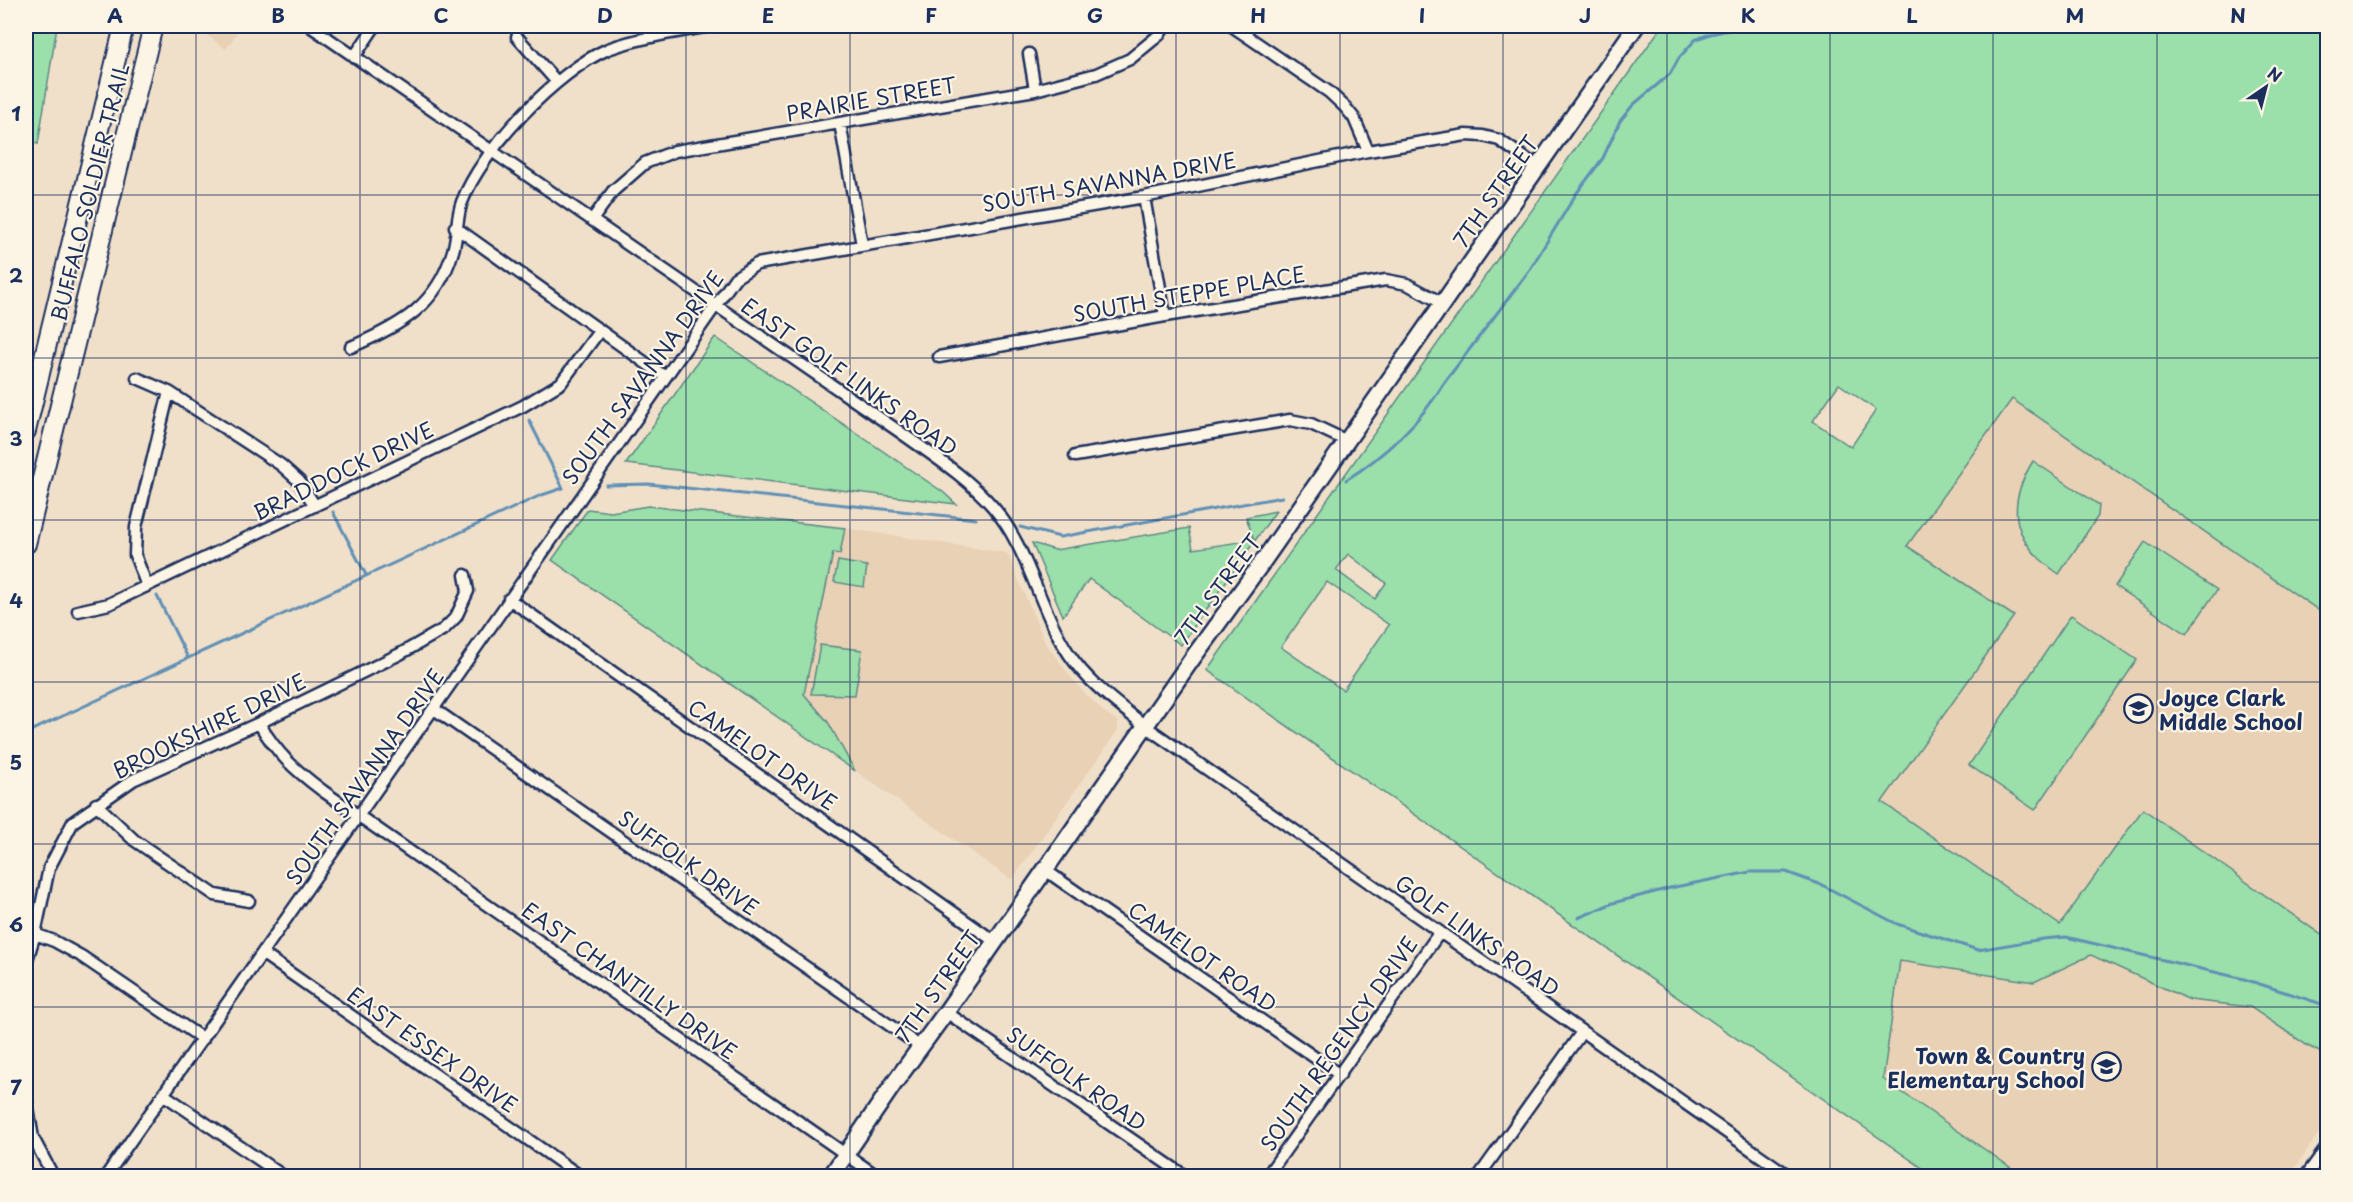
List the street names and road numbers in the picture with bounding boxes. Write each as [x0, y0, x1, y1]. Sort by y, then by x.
street label: BUFFALO SOLDIER TRAIL [41, 60, 137, 324]
street label: PRAIRIE STREET [783, 67, 959, 129]
street label: 7TH STREET [1444, 128, 1546, 254]
street label: SOUTH SAVANNA DRIVE [979, 143, 1239, 219]
street label: SOUTH STEPPE PLACE [1070, 257, 1308, 329]
street label: SOUTH SAVANNA DRIVE [553, 263, 731, 491]
street label: EAST GOLF LINKS ROAD [735, 289, 965, 463]
street label: BRADDOCK DRIVE [247, 412, 439, 528]
street label: 7TH STREET [1166, 526, 1269, 651]
street label: SOUTH SAVANNA DRIVE [277, 661, 451, 891]
street label: BROOKSHIRE DRIVE [107, 664, 311, 786]
street label: CAMELOT DRIVE [682, 691, 844, 817]
street label: SUFFOLK DRIVE [612, 802, 766, 922]
street label: GOLF LINKS ROAD [1389, 866, 1567, 1004]
street label: EAST CHANTILLY DRIVE [516, 893, 744, 1067]
street label: CAMELOT ROAD [1122, 893, 1284, 1019]
street label: 7TH STREET [886, 923, 988, 1049]
street label: SOUTH REGENCY DRIVE [1251, 929, 1425, 1157]
street label: EAST ESSEX DRIVE [341, 978, 525, 1120]
street label: SUFFOLK ROAD [1000, 1018, 1154, 1138]

